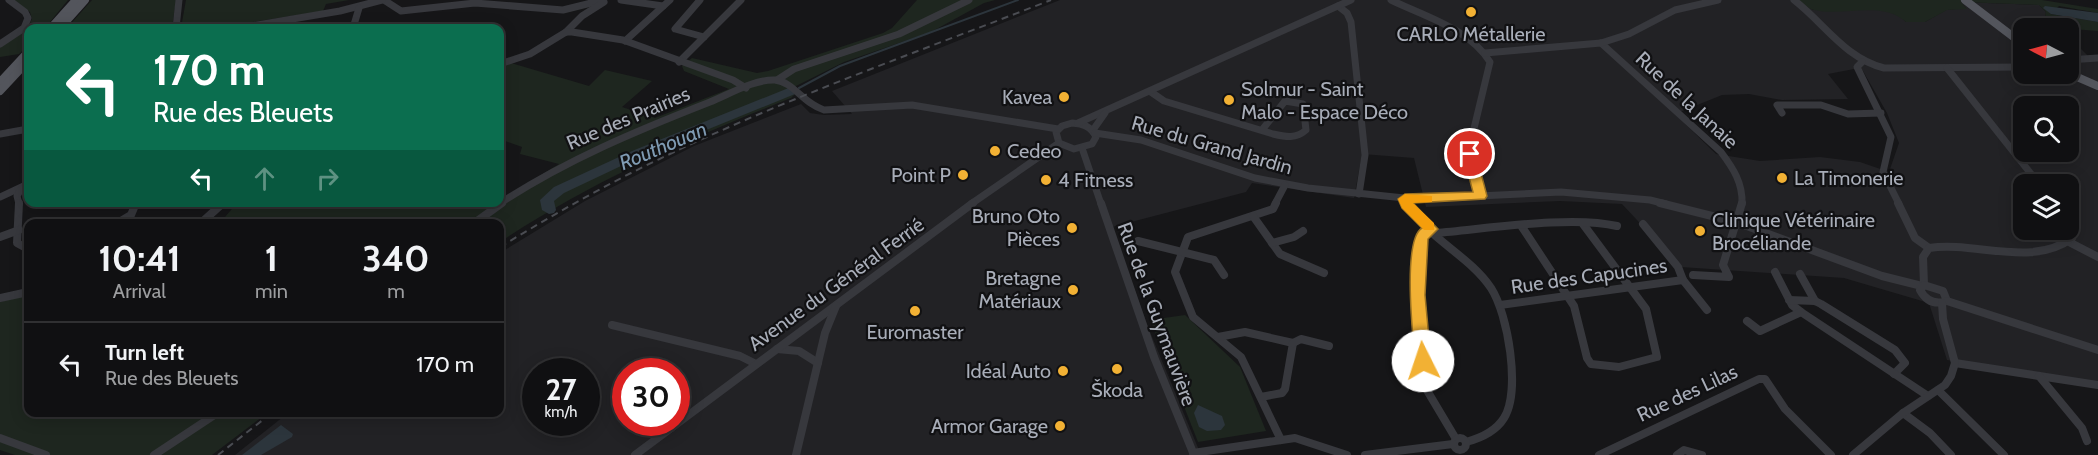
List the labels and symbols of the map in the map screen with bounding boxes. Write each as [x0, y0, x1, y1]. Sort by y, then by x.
marker: CARLO Métallerie [1464, 5, 1478, 19]
north arrow [2013, 18, 2079, 84]
place label: CARLO Métallerie [1396, 22, 1546, 46]
street label: Rue de la Janaie [1631, 46, 1743, 154]
place label: Solmur - Saint Malo - Espace Déco [1241, 77, 1408, 124]
street label: Rue des Prairies [563, 81, 693, 155]
place label: Kavea [1002, 85, 1052, 109]
marker: Kavea [1057, 90, 1071, 104]
marker: Solmur - Saint Malo - Espace Déco [1222, 93, 1236, 107]
street label: Rue du Grand Jardin [1129, 111, 1295, 179]
water label: Routhouan [615, 116, 710, 175]
pin [1444, 128, 1495, 179]
place label: Cedeo [1007, 139, 1062, 163]
marker: Cedeo [988, 144, 1002, 158]
place label: Point P [891, 163, 951, 187]
place label: La Timonerie [1794, 166, 1904, 190]
marker: Point P [956, 168, 970, 182]
place label: 4 Fitness [1058, 168, 1133, 192]
marker: La Timonerie [1775, 171, 1789, 185]
marker: 4 Fitness [1039, 173, 1053, 187]
place label: Bruno Oto Pièces [972, 204, 1060, 251]
place label: Clinique Vétérinaire Brocéliande [1712, 208, 1875, 255]
street label: Avenue du Général Ferrié [744, 212, 928, 356]
street label: Rue de la Guymauvière [1113, 219, 1201, 409]
marker: Bruno Oto Pièces [1065, 221, 1079, 235]
marker: Clinique Vétérinaire Brocéliande [1693, 224, 1707, 238]
street label: Rue des Capucines [1509, 253, 1669, 299]
place label: Bretagne Matériaux [978, 266, 1062, 313]
marker: Bretagne Matériaux [1066, 283, 1080, 297]
marker: Euromaster [908, 304, 922, 318]
place label: Euromaster [867, 320, 964, 344]
position arrow [1391, 329, 1455, 393]
speed limit sign: 30 [612, 358, 690, 436]
place label: Idéal Auto [966, 359, 1051, 383]
street label: Rue des Lilas [1633, 359, 1741, 427]
marker: Škoda [1110, 362, 1124, 376]
marker: Idéal Auto [1056, 364, 1070, 378]
place label: Škoda [1091, 378, 1143, 402]
place label: Armor Garage [931, 414, 1048, 438]
marker: Armor Garage [1053, 419, 1067, 433]

